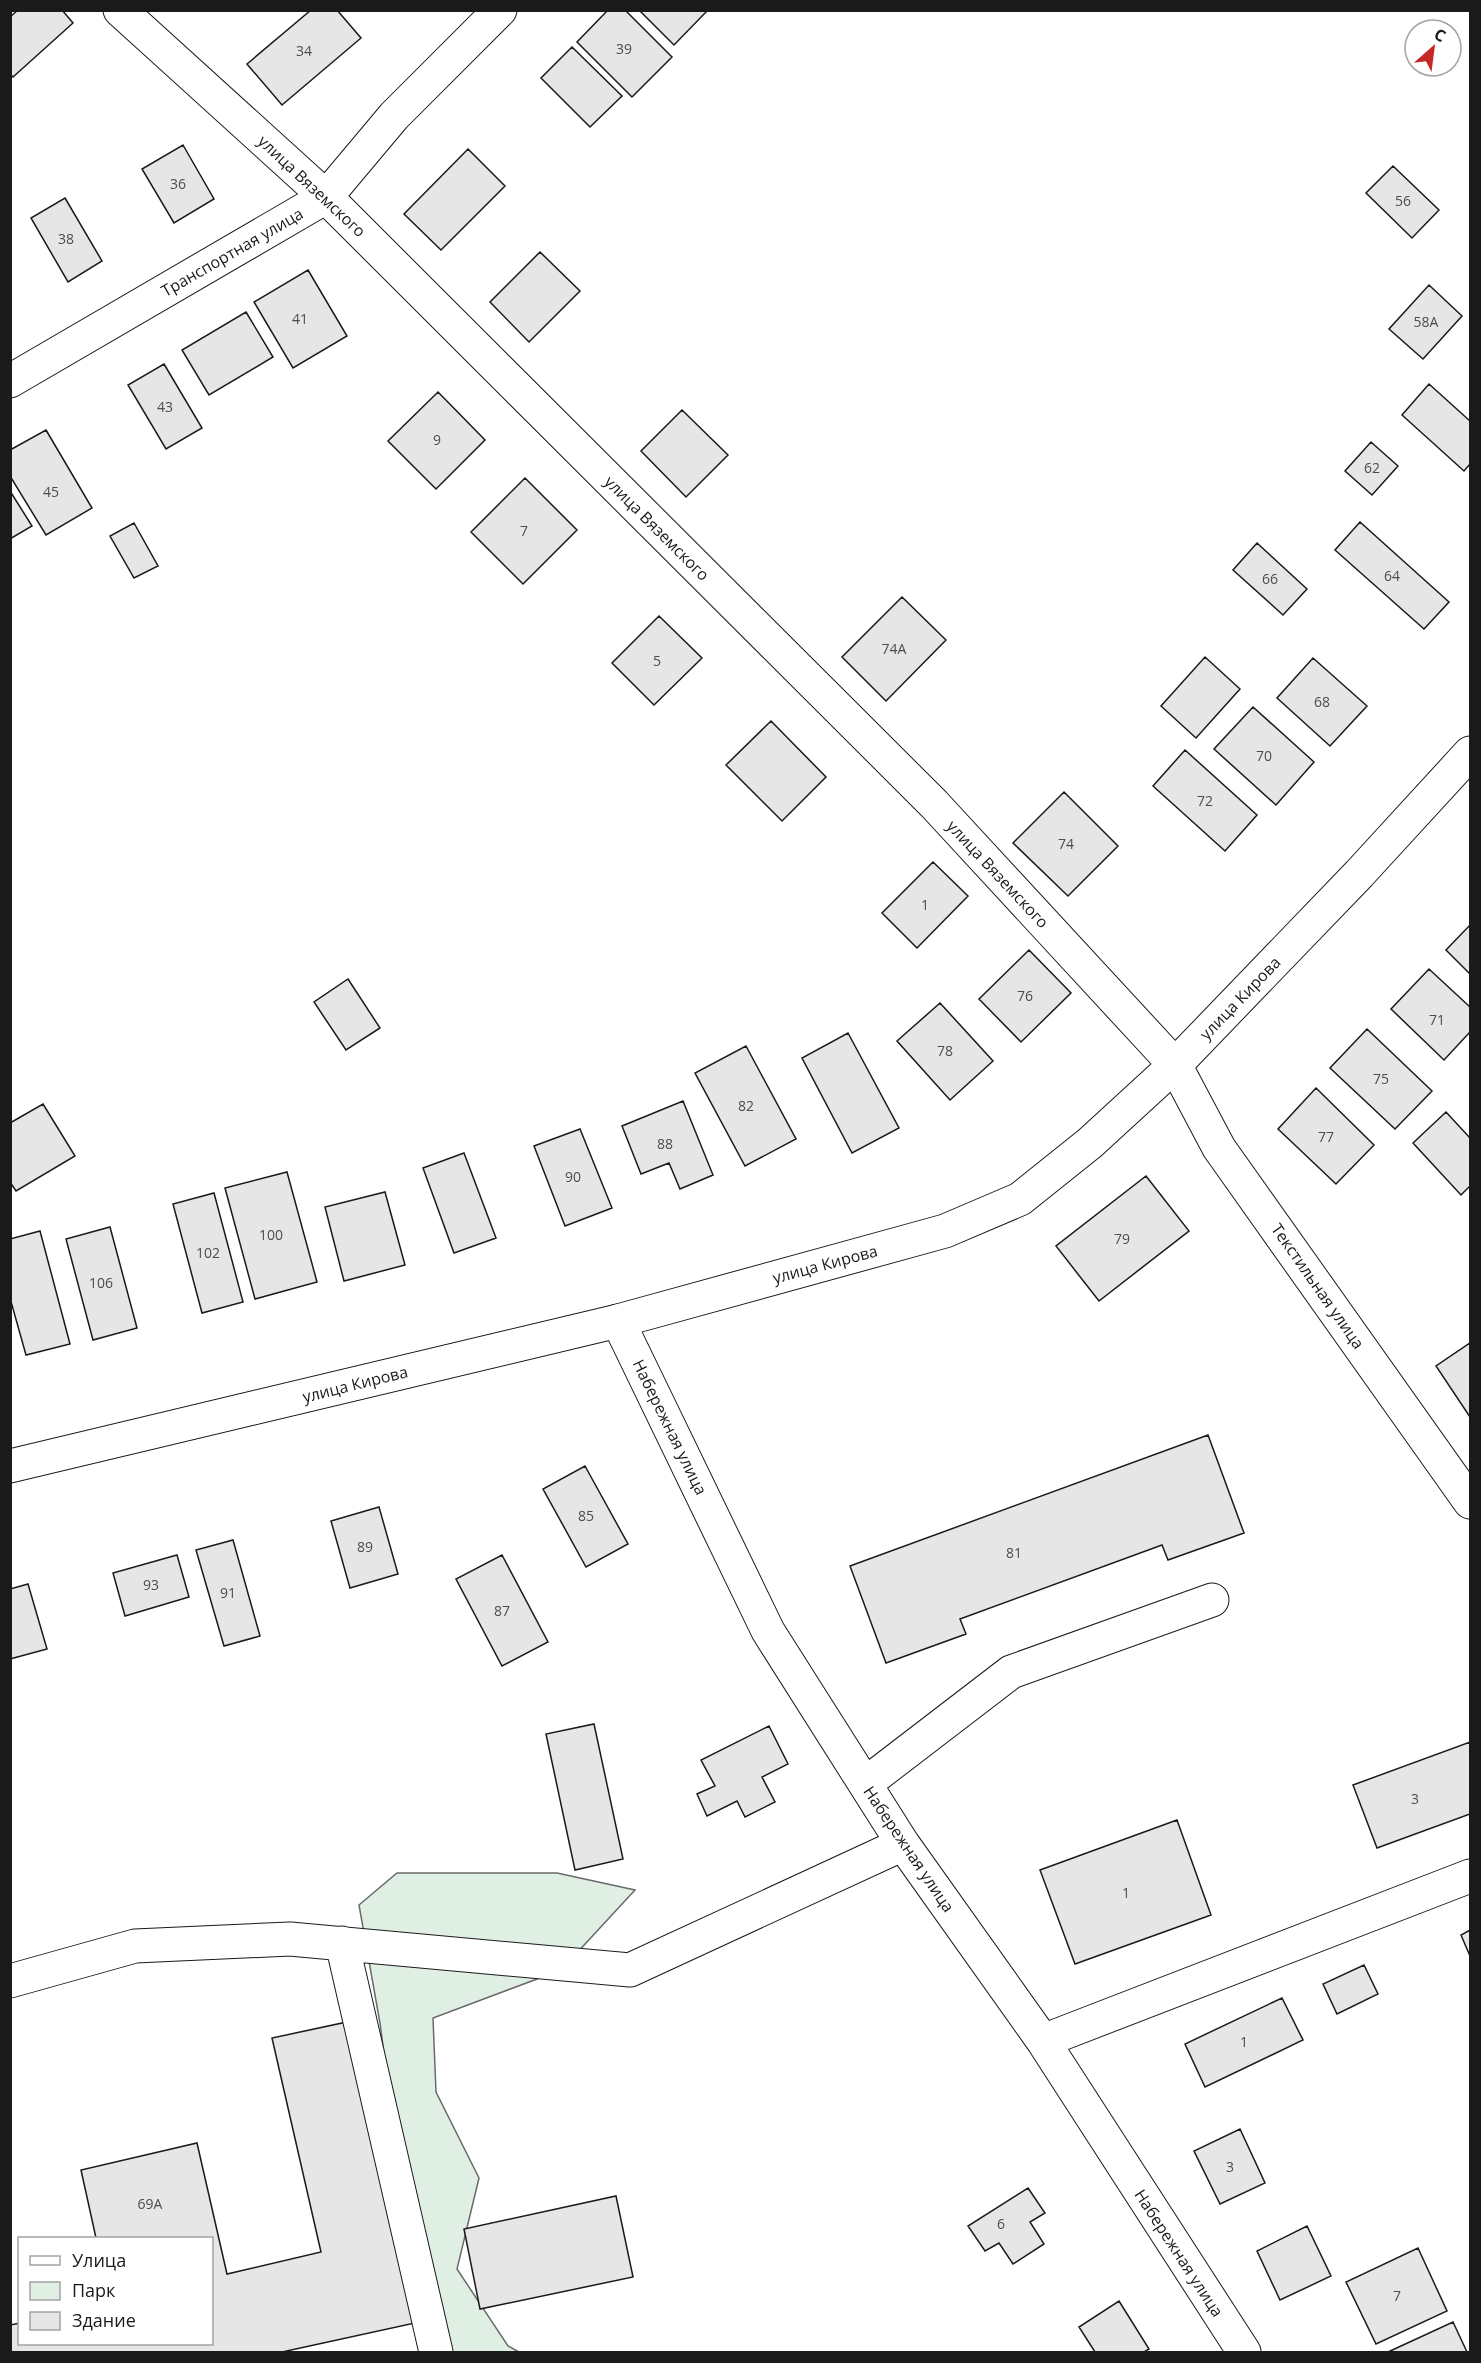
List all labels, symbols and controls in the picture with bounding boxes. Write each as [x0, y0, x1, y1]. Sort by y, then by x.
north arrow [1403, 18, 1463, 78]
text: С [1430, 23, 1450, 47]
house number: 39 [616, 39, 632, 58]
house number: 34 [296, 41, 312, 60]
street label: улица Вяземского [253, 130, 371, 242]
house number: 36 [170, 174, 186, 193]
house number: 56 [1395, 191, 1411, 210]
street label: Транспортная улица [157, 202, 307, 302]
house number: 38 [58, 229, 74, 248]
house number: 41 [292, 309, 308, 328]
house number: 58А [1414, 312, 1439, 331]
house number: 43 [157, 397, 173, 416]
house number: 9 [433, 430, 441, 449]
house number: 62 [1364, 458, 1380, 477]
street label: улица Вяземского [600, 471, 714, 585]
house number: 45 [43, 482, 59, 501]
house number: 7 [520, 521, 528, 540]
house number: 64 [1384, 566, 1400, 585]
house number: 66 [1262, 569, 1278, 588]
house number: 74А [882, 639, 907, 658]
house number: 5 [653, 651, 661, 670]
house number: 68 [1314, 692, 1330, 711]
house number: 70 [1256, 746, 1272, 765]
house number: 72 [1197, 791, 1213, 810]
street label: улица Вяземского [942, 815, 1054, 933]
house number: 74 [1058, 834, 1074, 853]
house number: 1 [921, 895, 929, 914]
street label: улица Кирова [1195, 952, 1285, 1044]
house number: 76 [1017, 986, 1033, 1005]
house number: 71 [1429, 1010, 1445, 1029]
house number: 78 [937, 1041, 953, 1060]
house number: 75 [1373, 1069, 1389, 1088]
house number: 82 [738, 1096, 754, 1115]
house number: 77 [1318, 1127, 1334, 1146]
house number: 88 [657, 1134, 673, 1153]
house number: 90 [565, 1167, 581, 1186]
street label: Текстильная улица [1266, 1219, 1370, 1353]
house number: 100 [259, 1225, 283, 1244]
house number: 79 [1114, 1229, 1130, 1248]
street label: улица Кирова [770, 1239, 880, 1289]
house number: 102 [196, 1243, 220, 1262]
house number: 106 [89, 1273, 113, 1292]
street label: Набережная улица [628, 1356, 712, 1498]
street label: улица Кирова [300, 1360, 410, 1408]
house number: 85 [578, 1506, 594, 1525]
house number: 89 [357, 1537, 373, 1556]
house number: 81 [1006, 1543, 1022, 1562]
house number: 93 [143, 1575, 159, 1594]
house number: 91 [220, 1583, 236, 1602]
house number: 87 [494, 1601, 510, 1620]
street label: Набережная улица [859, 1782, 959, 1916]
house number: 3 [1411, 1789, 1419, 1808]
house number: 1 [1122, 1883, 1130, 1902]
house number: 1 [1240, 2032, 1248, 2051]
house number: 3 [1226, 2157, 1234, 2176]
street label: Набережная улица [1129, 2185, 1229, 2321]
house number: 69А [138, 2194, 163, 2213]
house number: 6 [997, 2214, 1005, 2233]
legend [18, 2237, 213, 2345]
text: Улица [72, 2248, 126, 2272]
text: Парк [72, 2278, 116, 2302]
house number: 7 [1393, 2286, 1401, 2305]
text: Здание [72, 2308, 136, 2332]

